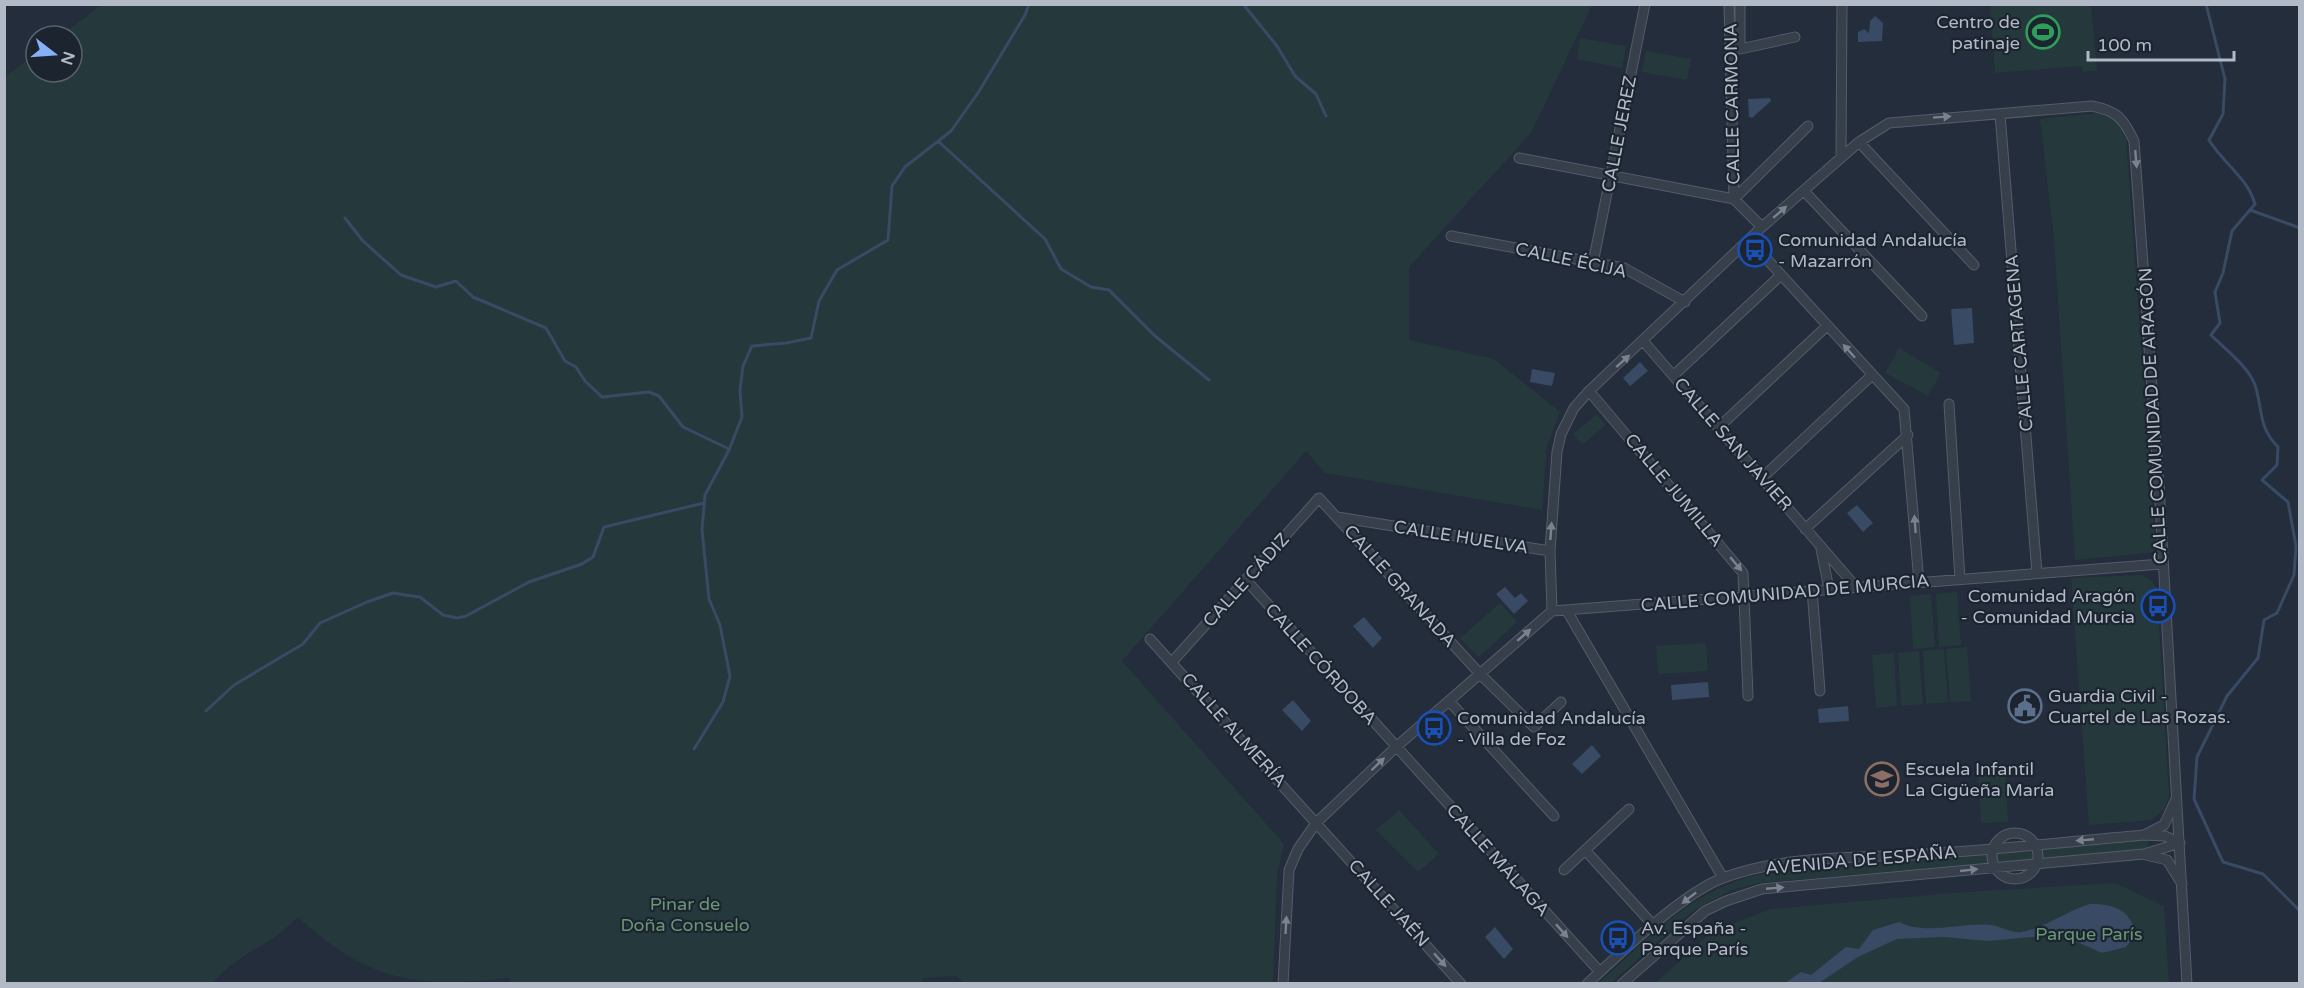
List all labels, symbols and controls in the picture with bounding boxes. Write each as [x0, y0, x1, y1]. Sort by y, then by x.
place label: Centro de patinaje [1936, 11, 2020, 54]
sports icon: Centro de patinaje [2025, 14, 2061, 50]
street label: CALLE CARMONA [1720, 23, 1744, 185]
north arrow [24, 24, 84, 84]
scale bar [2088, 24, 2234, 62]
text: 100 m [2097, 34, 2152, 56]
text: N [56, 49, 79, 67]
street label: CALLE JEREZ [1597, 74, 1641, 194]
one-way arrow [1933, 113, 1952, 122]
one-way arrow [2131, 150, 2141, 169]
one-way arrow [1772, 205, 1787, 219]
place label: Comunidad Andalucía - Mazarrón [1778, 229, 1967, 272]
bus stop icon: Comunidad Andalucía - Mazarrón [1737, 232, 1773, 268]
street label: CALLE ÉCIJA [1513, 237, 1629, 283]
street label: CALLE CARTAGENA [2000, 254, 2038, 432]
street label: CALLE COMUNIDAD DE ARAGÓN [2134, 267, 2172, 565]
one-way arrow [1842, 344, 1856, 359]
one-way arrow [1615, 355, 1630, 368]
street label: CALLE SAN JAVIER [1669, 373, 1797, 515]
street label: CALLE JUMILLA [1620, 429, 1728, 551]
one-way arrow [1910, 514, 1920, 533]
street label: CALLE HUELVA [1392, 515, 1530, 559]
street label: CALLE GRANADA [1339, 520, 1461, 652]
one-way arrow [1546, 522, 1556, 541]
street label: CALLE CÁDIZ [1198, 528, 1294, 632]
one-way arrow [1729, 556, 1742, 571]
street label: CALLE COMUNIDAD DE MURCIA [1640, 569, 1930, 617]
place label: Comunidad Aragón - Comunidad Murcia [1961, 585, 2135, 628]
bus stop icon: Comunidad Aragón - Comunidad Murcia [2140, 588, 2176, 624]
street label: CALLE CÓRDOBA [1260, 599, 1382, 729]
one-way arrow [1516, 629, 1531, 642]
street label: CALLE ALMERÍA [1177, 668, 1291, 792]
place label: Guardia Civil - Cuartel de Las Rozas. [2048, 685, 2231, 728]
public building icon: Guardia Civil - Cuartel de Las Rozas. [2007, 688, 2043, 724]
place label: Comunidad Andalucía - Villa de Foz [1457, 707, 1646, 750]
bus stop icon: Comunidad Andalucía - Villa de Foz [1416, 710, 1452, 746]
one-way arrow [1370, 758, 1385, 771]
place label: Escuela Infantil La Cigüeña María [1905, 758, 2054, 801]
school or university icon: Escuela Infantil La Cigüeña María [1864, 761, 1900, 797]
street label: CALLE MÁLAGA [1442, 799, 1554, 921]
one-way arrow [2076, 835, 2095, 845]
street label: AVENIDA DE ESPAÑA [1764, 841, 1958, 879]
street label: CALLE JAÉN [1344, 855, 1434, 951]
one-way arrow [1960, 865, 1979, 875]
one-way arrow [1766, 883, 1785, 892]
one-way arrow [1681, 891, 1696, 903]
park label: Pinar de Doña Consuelo [620, 893, 750, 936]
one-way arrow [1282, 916, 1291, 935]
place label: Av. España - Parque París [1641, 917, 1748, 960]
bus stop icon: Av. España - Parque París [1600, 920, 1636, 956]
one-way arrow [1555, 923, 1569, 938]
park label: Parque París [2035, 923, 2143, 945]
one-way arrow [1433, 952, 1446, 967]

